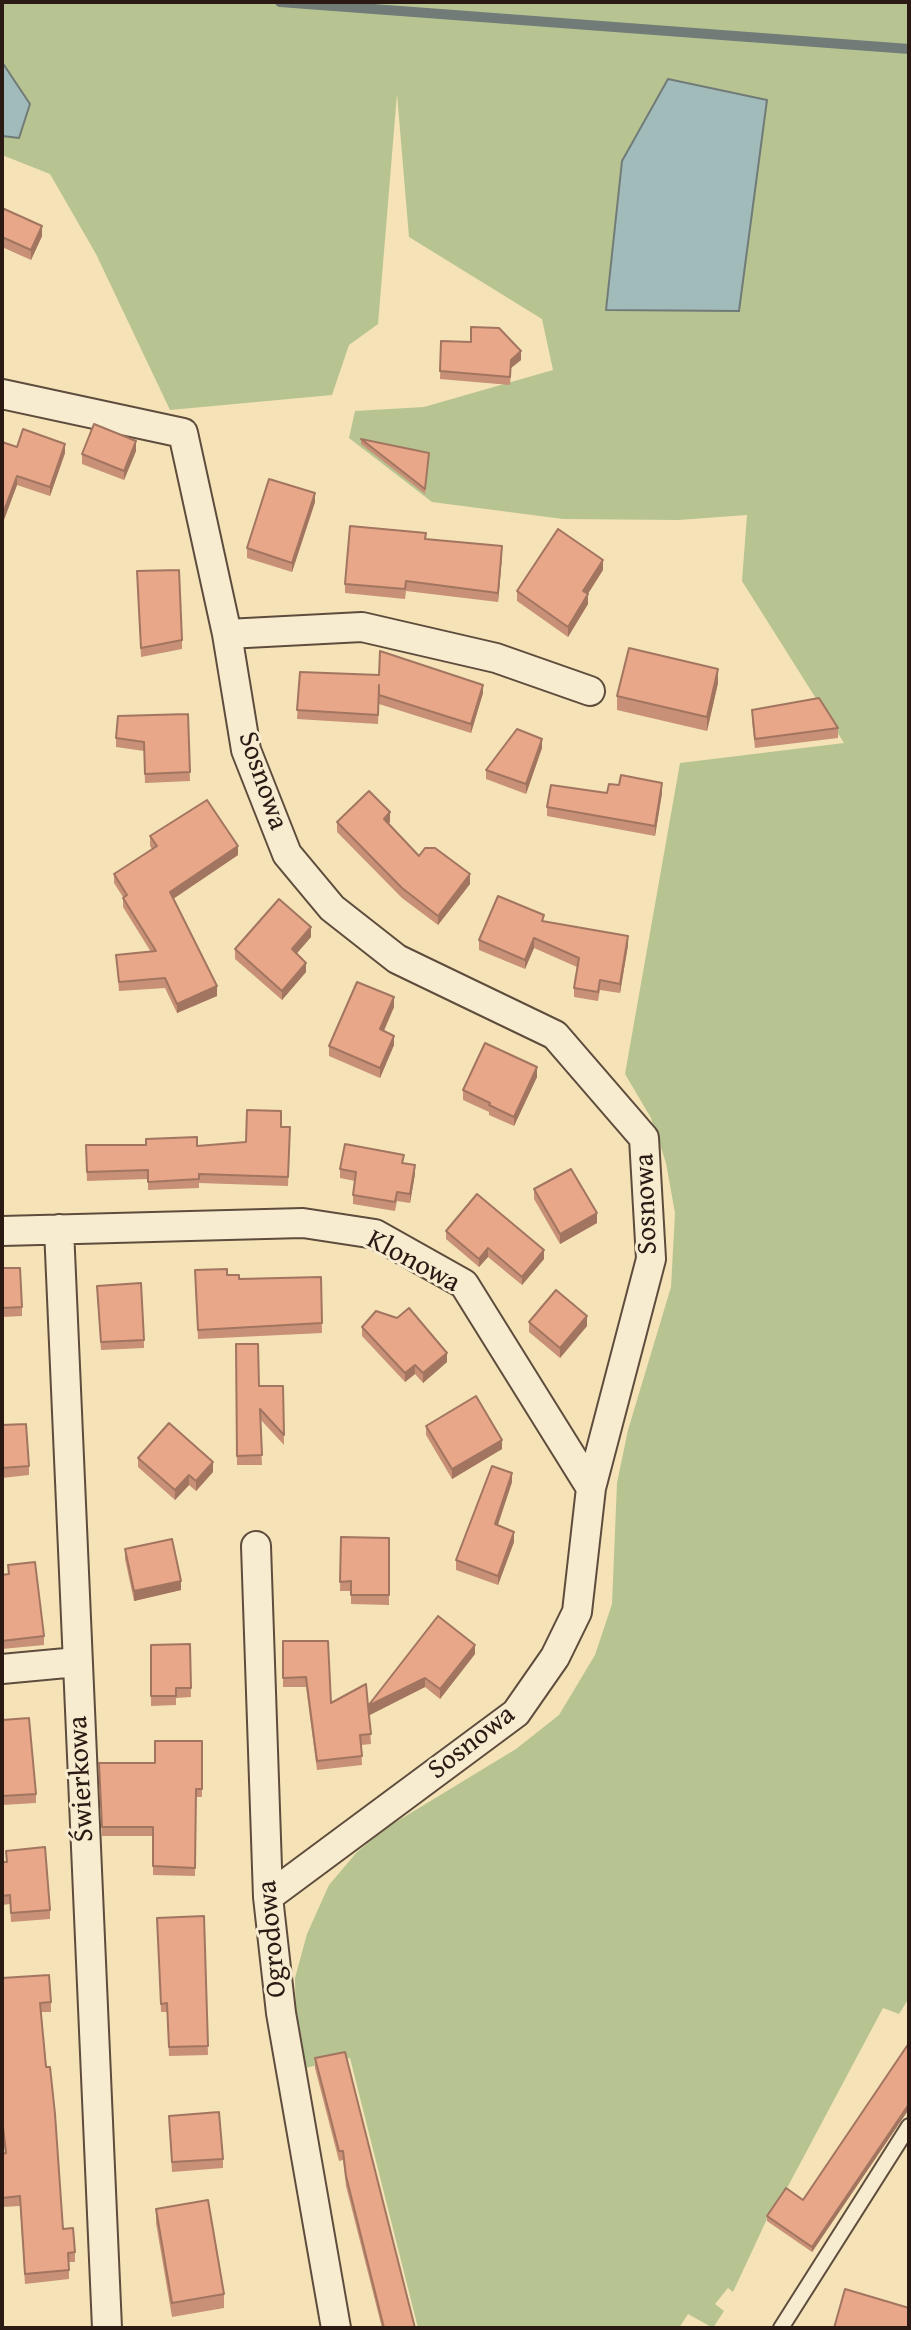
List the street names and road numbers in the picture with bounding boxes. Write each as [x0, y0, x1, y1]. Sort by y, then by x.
street label: Sosnowa [230, 728, 294, 834]
street label: Sosnowa [628, 1153, 666, 1255]
street label: Klonowa [361, 1223, 465, 1301]
street label: Sosnowa [422, 1699, 522, 1787]
street label: Świerkowa [62, 1715, 102, 1843]
street label: Ogrodowa [251, 1879, 295, 1999]

